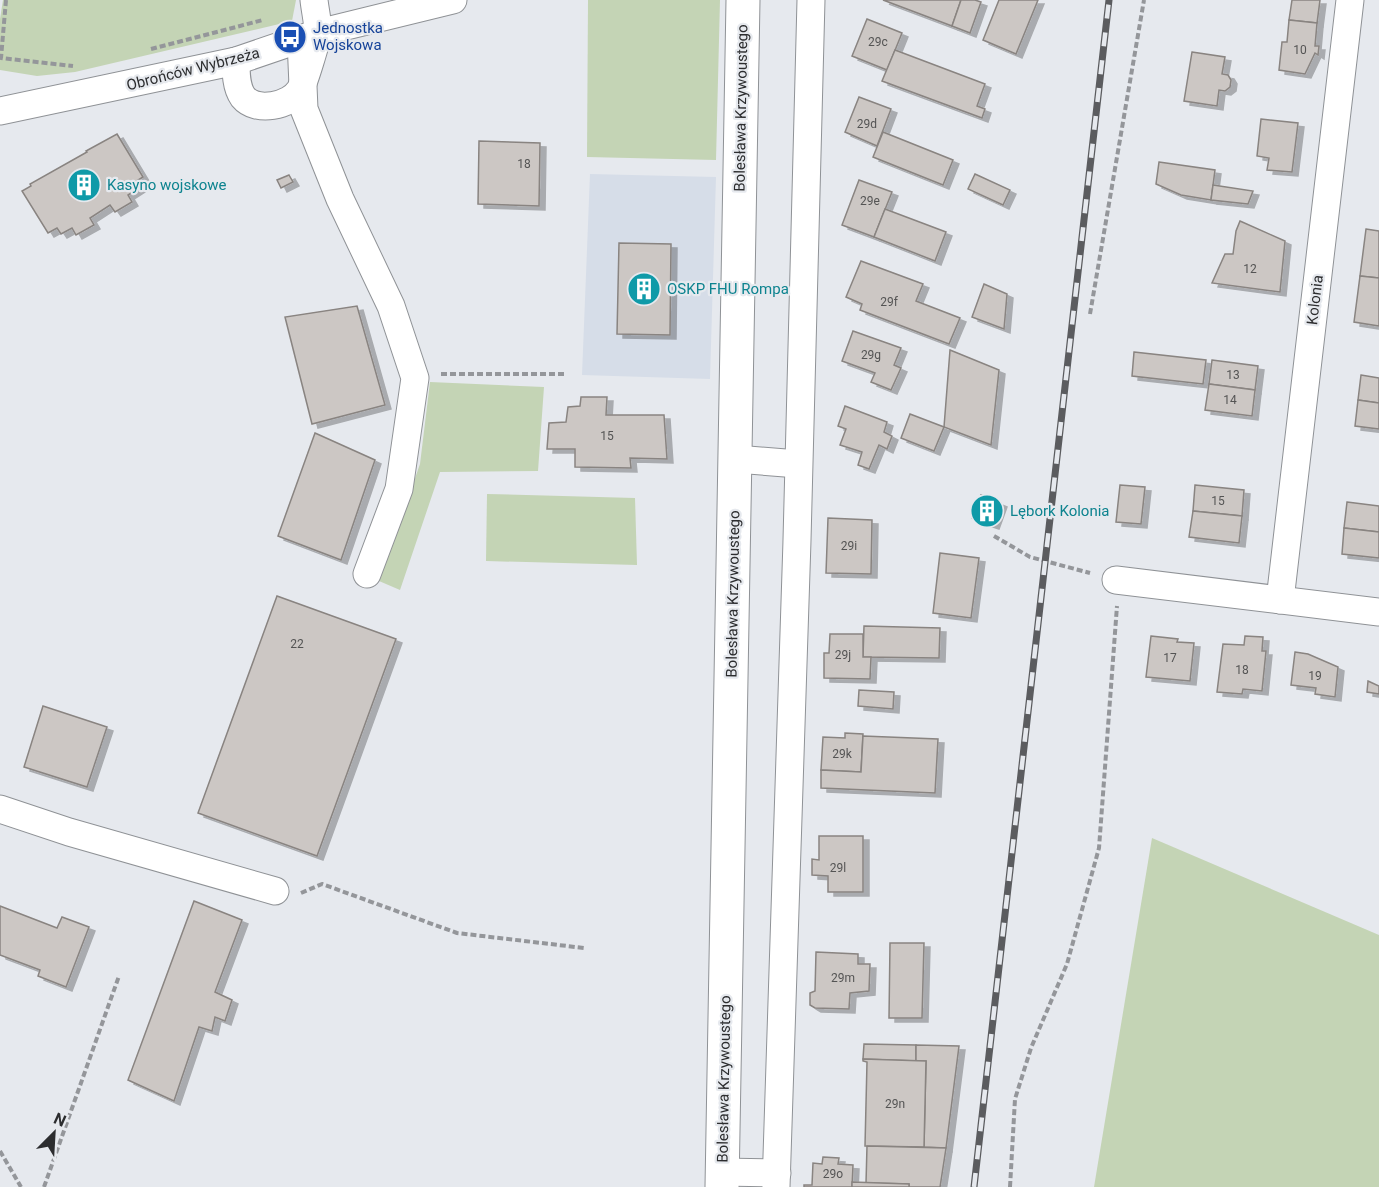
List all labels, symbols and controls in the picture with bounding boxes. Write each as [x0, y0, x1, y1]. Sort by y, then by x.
bus stop icon: Jednostka Wojskowa [272, 19, 308, 55]
place label: Jednostka Wojskowa [313, 19, 383, 54]
street label: Bolesława Krzywoustego [731, 24, 751, 192]
house number: 29c [868, 35, 888, 49]
house number: 10 [1293, 43, 1307, 57]
street label: Obrońców Wybrzeża [124, 44, 262, 94]
house number: 29d [857, 117, 877, 131]
house number: 18 [517, 157, 531, 171]
building icon: Kasyno wojskowe [66, 167, 102, 203]
place label: Kasyno wojskowe [107, 176, 227, 194]
house number: 29e [860, 194, 880, 208]
house number: 12 [1243, 262, 1257, 276]
building icon: OSKP FHU Rompa [626, 271, 662, 307]
street label: Kolonia [1303, 274, 1327, 326]
place label: OSKP FHU Rompa [667, 280, 789, 298]
house number: 29f [880, 295, 899, 309]
house number: 29g [861, 348, 881, 362]
house number: 13 [1226, 368, 1240, 382]
house number: 14 [1223, 393, 1237, 407]
house number: 15 [600, 429, 614, 443]
building icon: Lębork Kolonia [969, 493, 1005, 529]
house number: 15 [1211, 494, 1225, 508]
place label: Lębork Kolonia [1010, 502, 1109, 520]
street label: Bolesława Krzywoustego [723, 510, 743, 678]
house number: 29i [841, 539, 857, 553]
house number: 22 [290, 637, 304, 651]
house number: 29j [835, 648, 851, 662]
house number: 17 [1163, 651, 1177, 665]
house number: 18 [1235, 663, 1249, 677]
house number: 19 [1308, 669, 1322, 683]
house number: 29k [832, 747, 853, 761]
house number: 29l [830, 861, 846, 875]
house number: 29m [831, 971, 855, 985]
street label: Bolesława Krzywoustego [714, 995, 734, 1163]
house number: 29n [885, 1097, 905, 1111]
north arrow [24, 1103, 84, 1163]
text: N [51, 1109, 69, 1131]
house number: 29o [823, 1167, 843, 1181]

